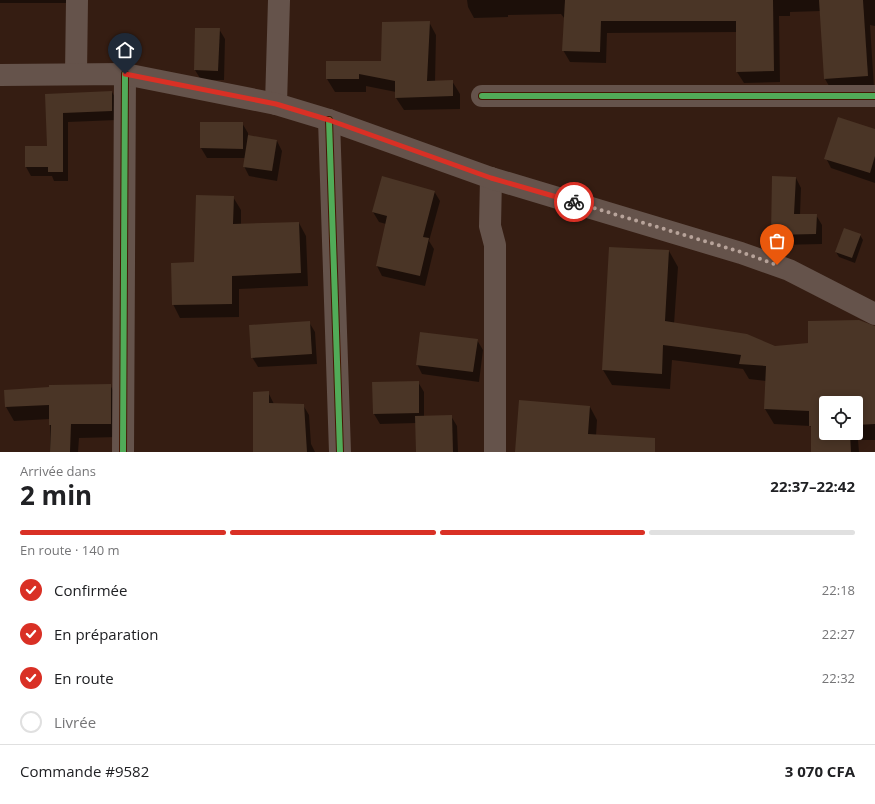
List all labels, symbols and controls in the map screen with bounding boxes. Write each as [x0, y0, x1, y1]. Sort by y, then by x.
pin [108, 33, 142, 74]
icon: home [114, 39, 136, 61]
courier [554, 182, 594, 222]
icon: bike [563, 191, 585, 213]
pin [760, 224, 794, 265]
icon: bag [766, 230, 788, 252]
map controls [819, 396, 863, 440]
button: locate [819, 396, 863, 440]
text: Arrivée dans [20, 462, 96, 480]
text: 22:37–22:42 [770, 476, 855, 496]
text: 2 min [20, 477, 92, 513]
text: En route · 140 m [20, 541, 120, 559]
icon: check [20, 579, 42, 601]
text: Confirmée [54, 580, 127, 600]
text: 22:18 [822, 581, 855, 599]
icon: check [20, 623, 42, 645]
text: En préparation [54, 624, 159, 644]
text: 22:27 [822, 625, 855, 643]
icon: check [20, 667, 42, 689]
text: En route [54, 668, 114, 688]
text: 22:32 [822, 669, 855, 687]
text: Livrée [54, 712, 96, 732]
text: Commande #9582 [20, 761, 149, 781]
text: 3 070 CFA [785, 761, 855, 781]

